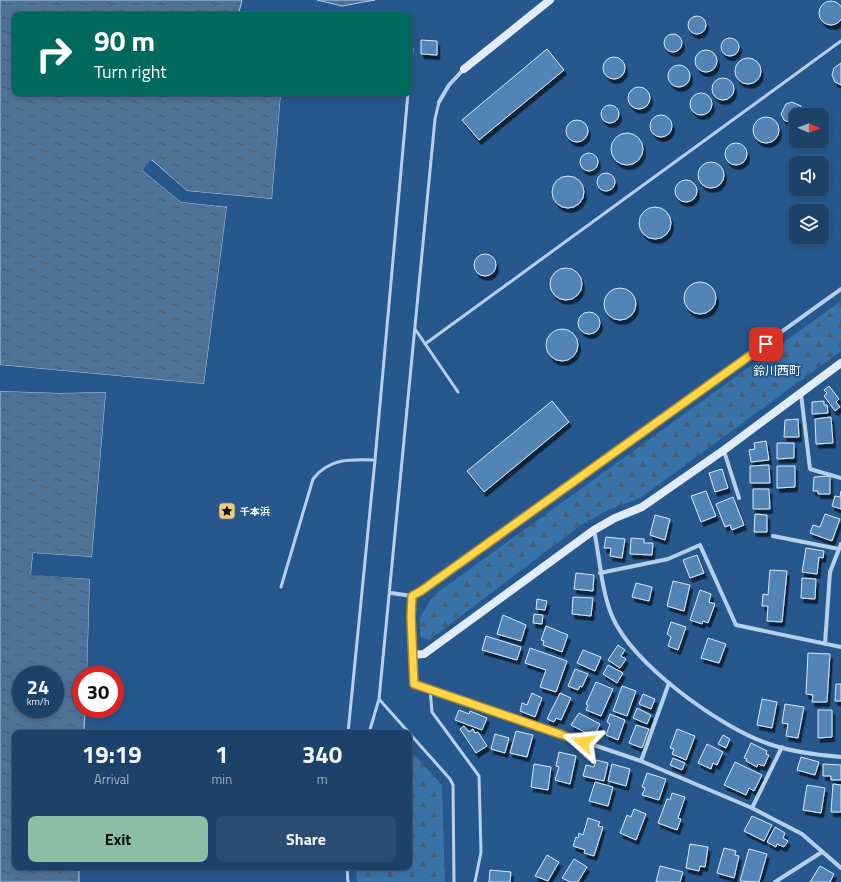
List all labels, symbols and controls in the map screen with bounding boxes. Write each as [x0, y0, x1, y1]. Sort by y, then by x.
text: 90 m [94, 19, 155, 62]
icon: right [28, 28, 80, 80]
text: Turn right [94, 58, 167, 85]
north arrow [789, 108, 829, 148]
map controls [789, 108, 829, 244]
button: sound [789, 156, 829, 196]
button: layers [789, 204, 829, 244]
pin [749, 327, 783, 361]
icon: arrive [755, 333, 777, 355]
district label: 鈴川西町 [753, 361, 801, 380]
place icon: 千本浜 [217, 501, 237, 521]
place label: 千本浜 [240, 504, 270, 519]
speed limit sign: 30 [72, 666, 124, 718]
text: 24 [27, 671, 49, 702]
text: km/h [27, 694, 49, 709]
position arrow [562, 721, 604, 763]
text: 19:19 [82, 736, 142, 772]
text: 1 [215, 736, 229, 772]
text: 340 [302, 736, 342, 772]
text: Arrival [94, 769, 129, 789]
text: min [211, 769, 232, 789]
text: m [317, 769, 328, 789]
button: Exit [28, 816, 208, 862]
button: Share [216, 816, 396, 862]

